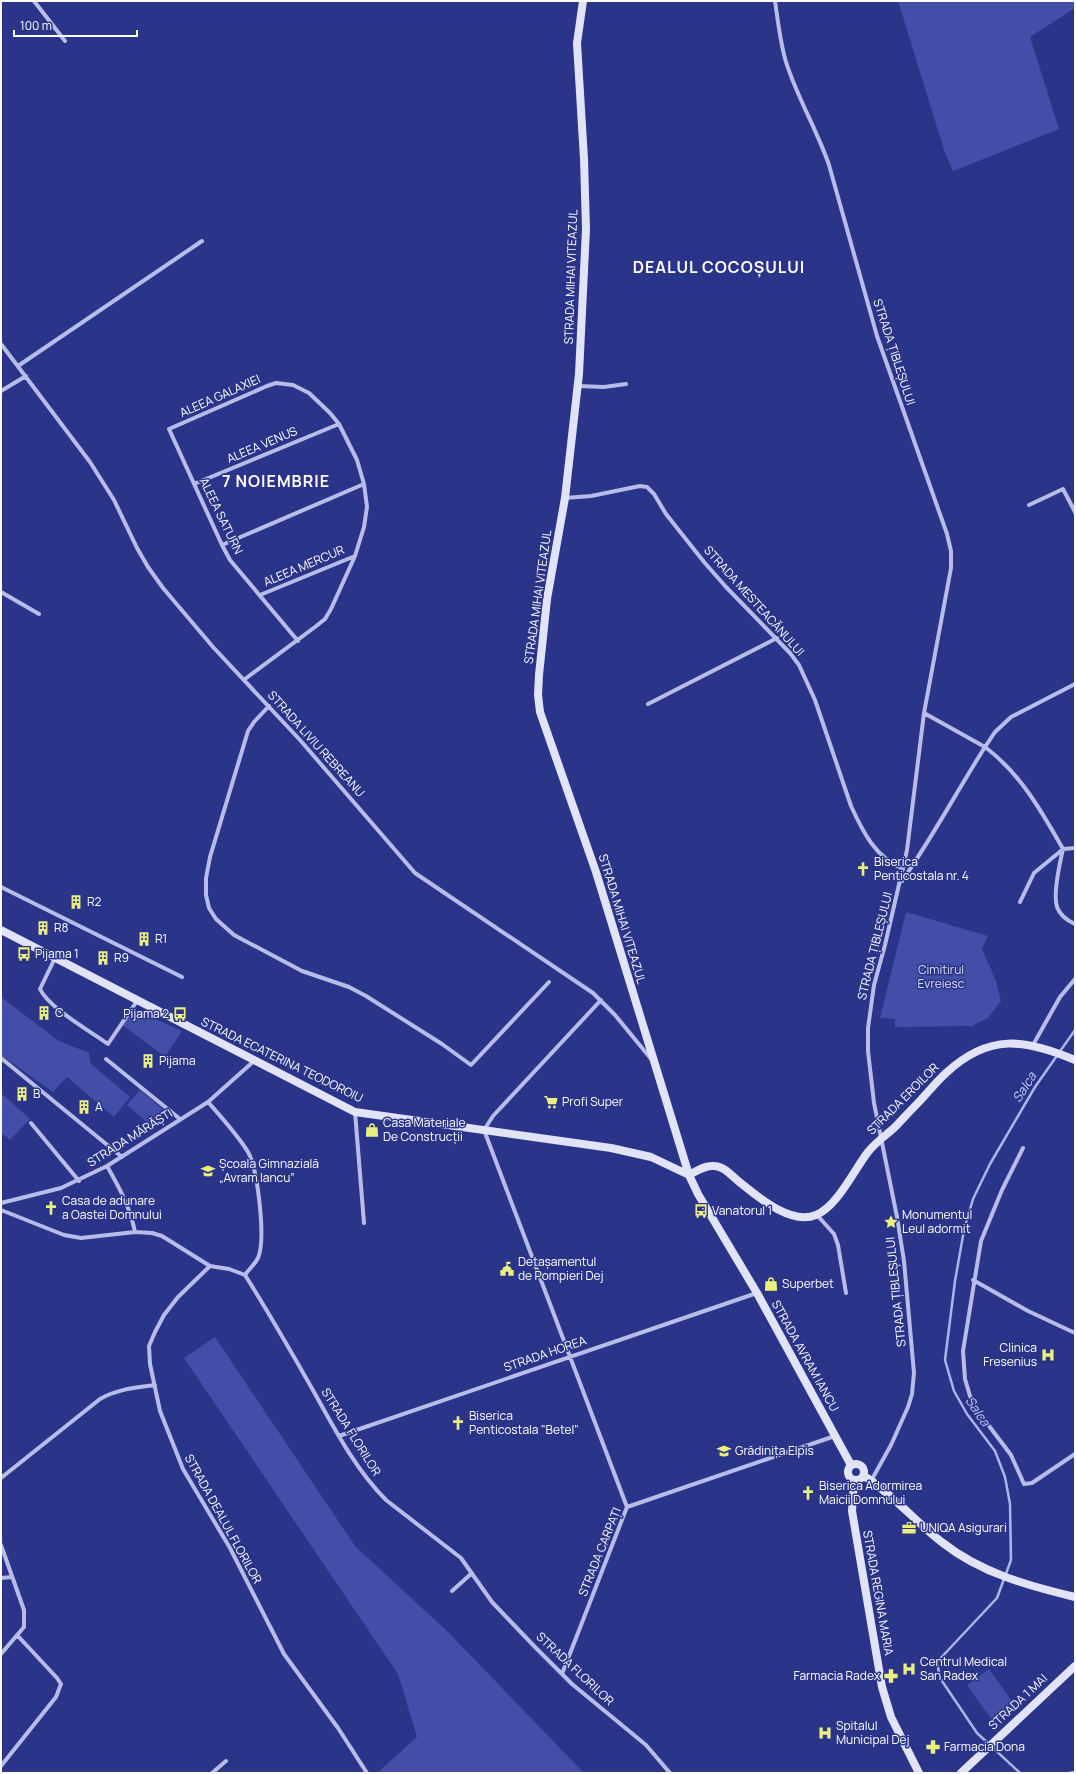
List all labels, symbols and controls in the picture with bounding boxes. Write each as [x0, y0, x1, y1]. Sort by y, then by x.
scale bar [14, 12, 137, 38]
text: 100 m [20, 17, 52, 34]
street label: STRADA MIHAI VITEAZUL [560, 209, 581, 345]
district label: DEALUL COCOȘULUI [633, 256, 805, 278]
street label: STRADA ȚIBLEȘULUI [869, 297, 920, 407]
street label: ALEEA GALAXIEI [177, 370, 263, 421]
street label: ALEEA VENUS [224, 422, 300, 467]
district label: 7 NOIEMBRIE [222, 470, 330, 492]
street label: ALEEA SATURN [196, 475, 247, 557]
street label: STRADA MIHAI VITEAZUL [520, 529, 555, 665]
street label: ALEEA MERCUR [261, 541, 347, 590]
street label: STRADA MESTEACĂNULUI [700, 542, 808, 659]
street label: STRADA LIVIU REBREANU [264, 687, 369, 801]
street label: STRADA MIHAI VITEAZUL [595, 852, 650, 986]
place label: Biserica Penticostala nr. 4 [874, 853, 969, 884]
church icon: Biserica Penticostala nr. 4 [855, 861, 871, 877]
street label: STRADA ȚIBLEȘULUI [853, 890, 896, 1002]
place label: R2 [87, 893, 102, 910]
building icon: R2 [68, 894, 84, 910]
place label: R8 [54, 919, 69, 936]
building icon: R8 [35, 920, 51, 936]
place label: R1 [155, 930, 167, 947]
building icon: R1 [136, 931, 152, 947]
place label: Pijama 1 [35, 945, 79, 962]
bus stop icon: Pijama 1 [16, 946, 32, 962]
place label: R9 [114, 949, 129, 966]
building icon: R9 [95, 950, 111, 966]
park label: Cimitirul Evreiesc [918, 961, 965, 992]
place label: C [55, 1004, 64, 1021]
building icon: C [36, 1005, 52, 1021]
place label: Pijama 2 [123, 1005, 169, 1022]
bus stop icon: Pijama 2 [172, 1006, 188, 1022]
street label: STRADA ECATERINA TEODOROIU [198, 1013, 366, 1106]
place label: Pijama [159, 1052, 196, 1069]
building icon: Pijama [140, 1053, 156, 1069]
street label: STRADA EROILOR [863, 1059, 943, 1138]
water label: Salca [1008, 1068, 1041, 1106]
place label: B [33, 1085, 40, 1102]
building icon: B [14, 1086, 30, 1102]
place label: Profi Super [562, 1093, 624, 1110]
supermarket icon: Profi Super [543, 1094, 559, 1110]
place label: A [95, 1098, 103, 1115]
building icon: A [76, 1099, 92, 1115]
street label: STRADA MĂRĂȘTI [84, 1105, 176, 1171]
place label: Casa Materiale De Construcții [383, 1114, 466, 1145]
shop icon: Casa Materiale De Construcții [364, 1122, 380, 1138]
place label: Școala Gimnazială „Avram Iancu” [219, 1155, 319, 1186]
school or university icon: Școala Gimnazială „Avram Iancu” [200, 1163, 216, 1179]
place label: Casa de adunare a Oastei Domnului [62, 1192, 162, 1223]
church icon: Casa de adunare a Oastei Domnului [43, 1200, 59, 1216]
place label: Vanatorul 1 [712, 1202, 772, 1219]
bus stop icon: Vanatorul 1 [693, 1203, 709, 1219]
place label: Monumentul Leul adormit [902, 1206, 972, 1237]
place icon: Monumentul Leul adormit [883, 1214, 899, 1230]
street label: STRADA ȚIBLEȘULUI [881, 1236, 910, 1348]
place label: Detașamentul de Pompieri Dej [518, 1253, 604, 1284]
public building icon: Detașamentul de Pompieri Dej [499, 1261, 515, 1277]
place label: Superbet [782, 1275, 834, 1292]
shop icon: Superbet [763, 1276, 779, 1292]
street label: STRADA AVRAM IANCU [768, 1297, 843, 1414]
street label: STRADA HOREA [501, 1331, 589, 1376]
place label: Clinica Fresenius [983, 1339, 1037, 1370]
hospital icon: Clinica Fresenius [1040, 1347, 1056, 1363]
street label: STRADA FLORILOR [318, 1385, 386, 1479]
water label: Salca [961, 1392, 995, 1430]
place label: Biserica Penticostala "Betel" [469, 1407, 579, 1438]
church icon: Biserica Penticostala "Betel" [450, 1415, 466, 1431]
place label: Grădinița Elpis [735, 1442, 814, 1459]
school or university icon: Grădinița Elpis [716, 1443, 732, 1459]
street label: STRADA DEALUL FLORILOR [181, 1451, 266, 1587]
place label: Biserica Adormirea Maicii Domnului [819, 1477, 922, 1508]
church icon: Biserica Adormirea Maicii Domnului [800, 1485, 816, 1501]
street label: STRADA CARPAȚI [574, 1505, 625, 1599]
place label: UNIQA Asigurari [920, 1519, 1007, 1536]
office icon: UNIQA Asigurari [901, 1520, 917, 1536]
street label: STRADA REGINA MARIA [859, 1529, 898, 1657]
street label: STRADA FLORILOR [533, 1628, 618, 1709]
place label: Centrul Medical San Radex [920, 1653, 1007, 1684]
hospital icon: Centrul Medical San Radex [901, 1661, 917, 1677]
place label: Farmacia Radex [794, 1667, 881, 1684]
pharmacy icon: Farmacia Radex [883, 1668, 899, 1684]
street label: STRADA 1 MAI [984, 1670, 1051, 1733]
place label: Spitalul Municipal Dej [836, 1717, 909, 1748]
hospital icon: Spitalul Municipal Dej [817, 1725, 833, 1741]
place label: Farmacia Dona [944, 1738, 1025, 1755]
pharmacy icon: Farmacia Dona [925, 1739, 941, 1755]

